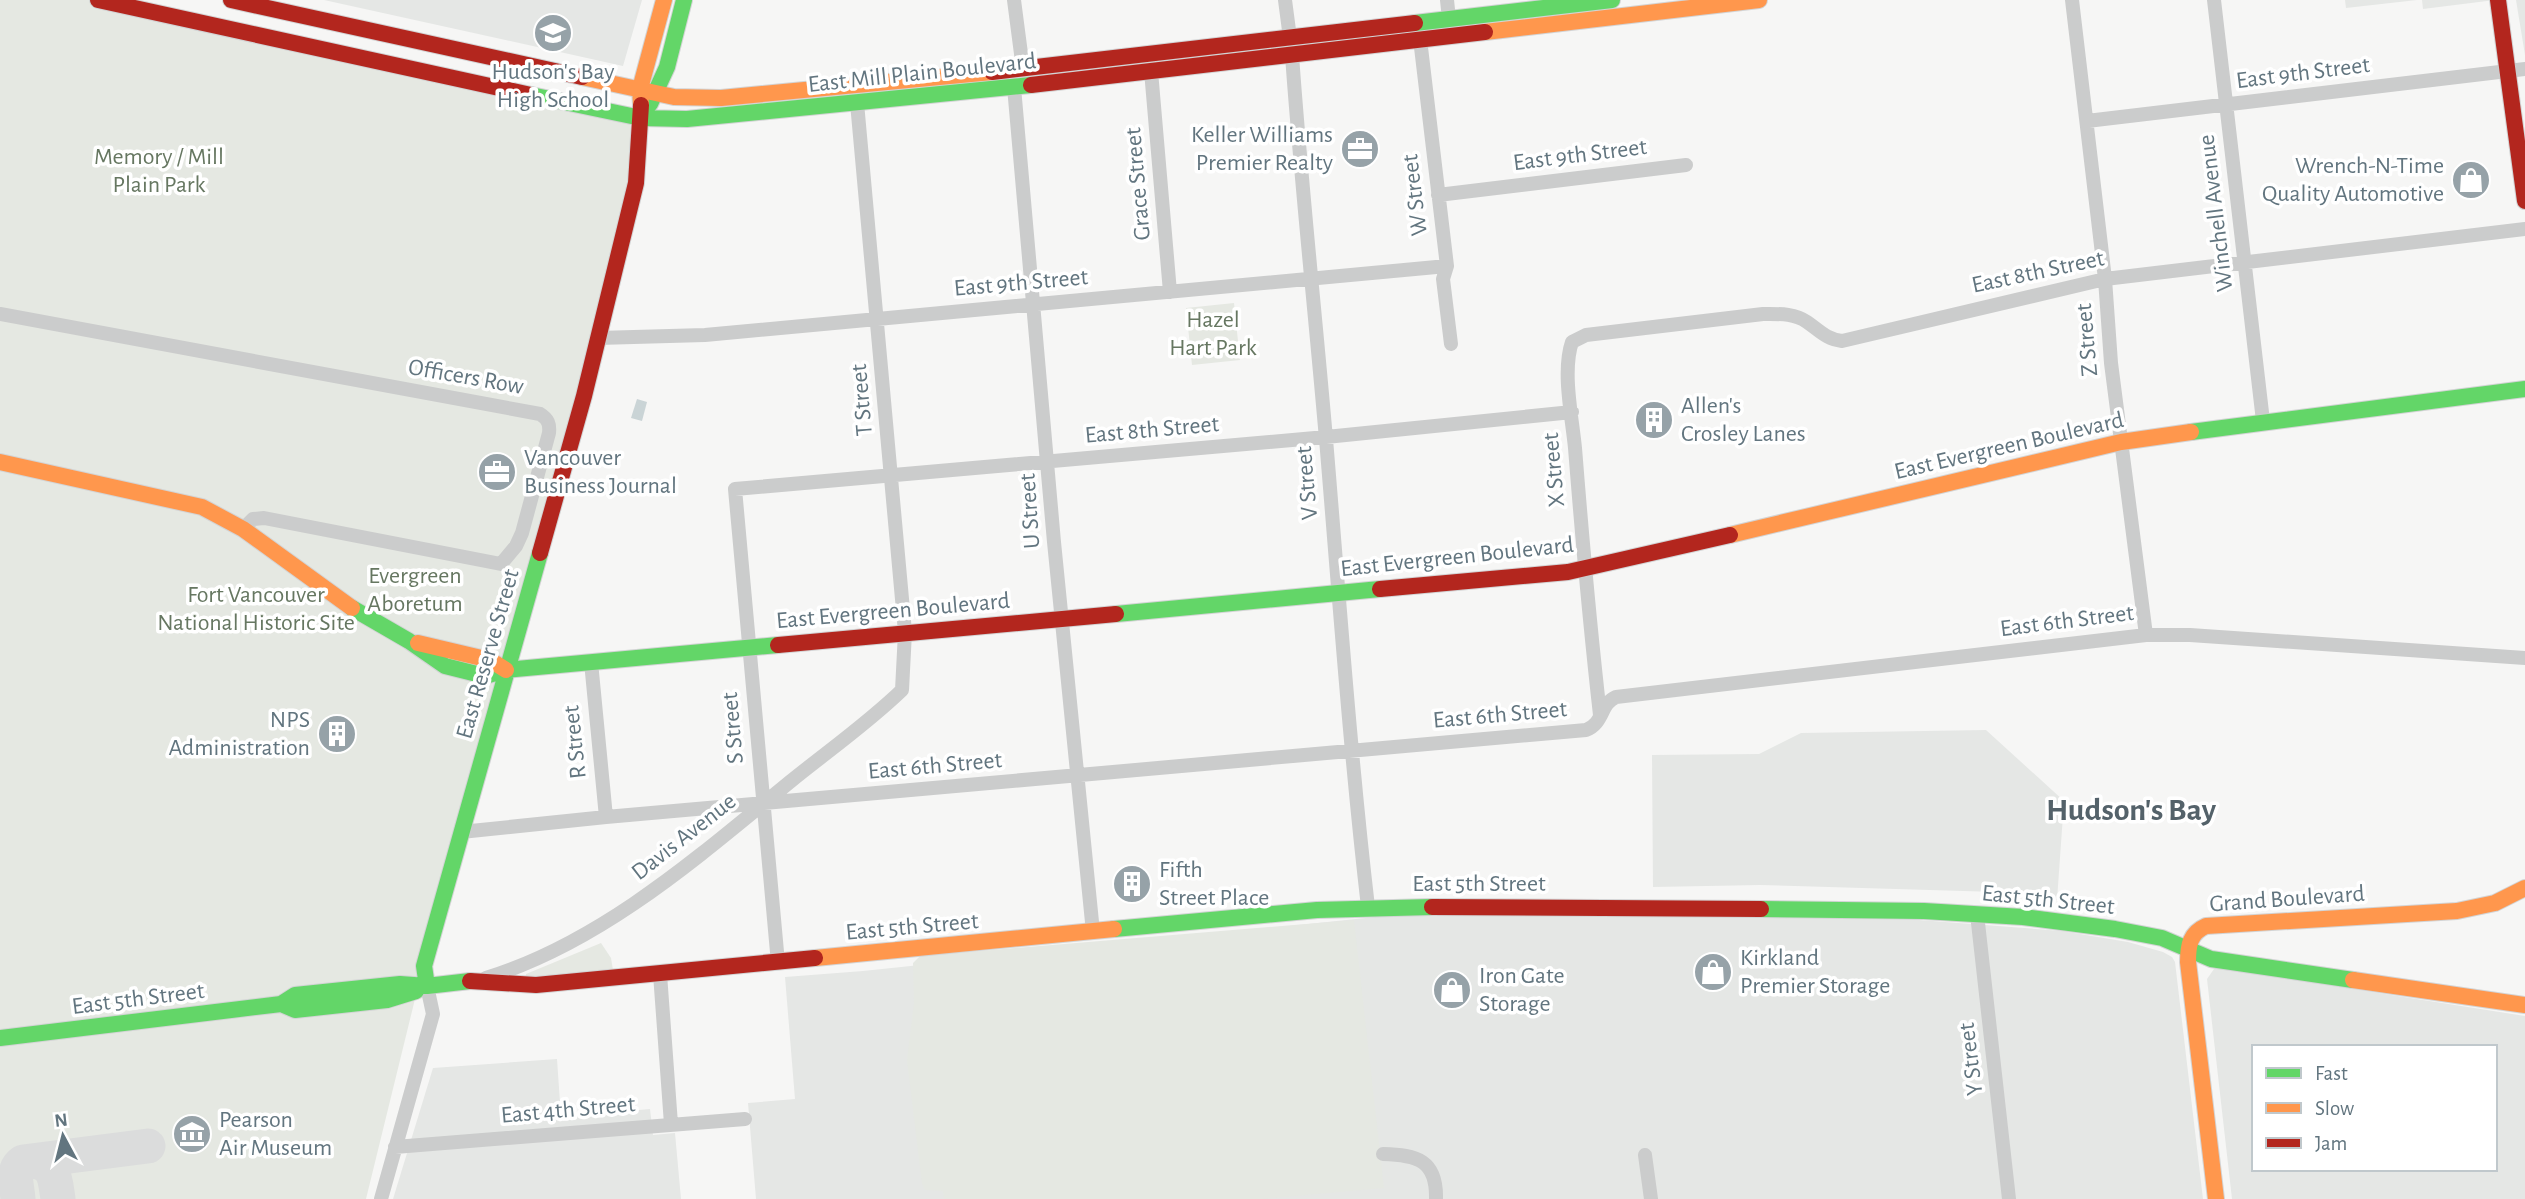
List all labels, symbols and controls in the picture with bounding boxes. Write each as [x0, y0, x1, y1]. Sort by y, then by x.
school or university icon: Hudson's Bay High School [532, 12, 574, 54]
street label: East Mill Plain Boulevard [807, 49, 1037, 97]
street label: East 9th Street [2235, 53, 2372, 93]
place label: Hudson's Bay High School [492, 60, 614, 112]
place label: Keller Williams Premier Realty [1191, 123, 1333, 175]
street label: Grace Street [1121, 126, 1155, 241]
office icon: Keller Williams Premier Realty [1339, 128, 1381, 170]
street label: Winchell Avenue [2194, 133, 2238, 293]
street label: East 9th Street [1512, 135, 1649, 175]
park label: Memory / Mill Plain Park [94, 145, 224, 197]
street label: W Street [1398, 153, 1432, 237]
place label: Wrench-N-Time Quality Automotive [2262, 154, 2444, 206]
shop icon: Wrench-N-Time Quality Automotive [2450, 159, 2492, 201]
street label: East 8th Street [1970, 246, 2107, 298]
street label: East 9th Street [953, 265, 1089, 301]
street label: Z Street [2072, 302, 2102, 377]
park label: Hazel Hart Park [1169, 308, 1257, 360]
street label: Officers Row [406, 355, 526, 399]
street label: T Street [847, 363, 877, 437]
place label: Allen's Crosley Lanes [1681, 394, 1806, 446]
building icon: Allen's Crosley Lanes [1633, 399, 1675, 441]
street label: East Evergreen Boulevard [1892, 408, 2126, 484]
street label: East 8th Street [1084, 412, 1220, 448]
street label: X Street [1539, 431, 1569, 508]
street label: V Street [1292, 445, 1322, 521]
place label: Vancouver Business Journal [524, 446, 677, 498]
office icon: Vancouver Business Journal [476, 451, 518, 493]
street label: U Street [1015, 472, 1045, 549]
street label: East Evergreen Boulevard [1339, 533, 1575, 581]
park label: Evergreen Aboretum [367, 564, 463, 616]
street label: East Reserve Street [452, 566, 524, 742]
park label: Fort Vancouver National Historic Site [157, 583, 355, 635]
street label: East Evergreen Boulevard [775, 589, 1011, 633]
street label: East 6th Street [1999, 601, 2136, 641]
street label: S Street [718, 691, 748, 765]
street label: East 6th Street [1432, 697, 1568, 733]
street label: R Street [559, 704, 591, 780]
place label: NPS Administration [168, 708, 310, 760]
building icon: NPS Administration [316, 713, 358, 755]
street label: East 6th Street [867, 748, 1003, 784]
street label: Davis Avenue [627, 789, 741, 885]
district label: Hudson's Bay [2046, 794, 2217, 826]
place label: Fifth Street Place [1159, 858, 1269, 910]
building icon: Fifth Street Place [1111, 863, 1153, 905]
street label: East 5th Street [1412, 872, 1546, 896]
street label: East 5th Street [1980, 881, 2116, 919]
street label: Grand Boulevard [2209, 882, 2365, 916]
street label: East 5th Street [845, 909, 980, 945]
place label: Kirkland Premier Storage [1740, 946, 1890, 998]
shop icon: Kirkland Premier Storage [1692, 951, 1734, 993]
place label: Iron Gate Storage [1479, 964, 1564, 1016]
shop icon: Iron Gate Storage [1431, 969, 1473, 1011]
street label: East 5th Street [70, 979, 206, 1019]
street label: Y Street [1955, 1021, 1987, 1097]
legend [2252, 1045, 2497, 1171]
text: Fast [2315, 1063, 2348, 1084]
street label: East 4th Street [500, 1092, 637, 1128]
text: Slow [2315, 1098, 2354, 1119]
north arrow [28, 1101, 98, 1171]
place label: Pearson Air Museum [219, 1108, 332, 1160]
text: N [53, 1110, 69, 1131]
museum icon: Pearson Air Museum [171, 1113, 213, 1155]
text: Jam [2315, 1133, 2347, 1154]

